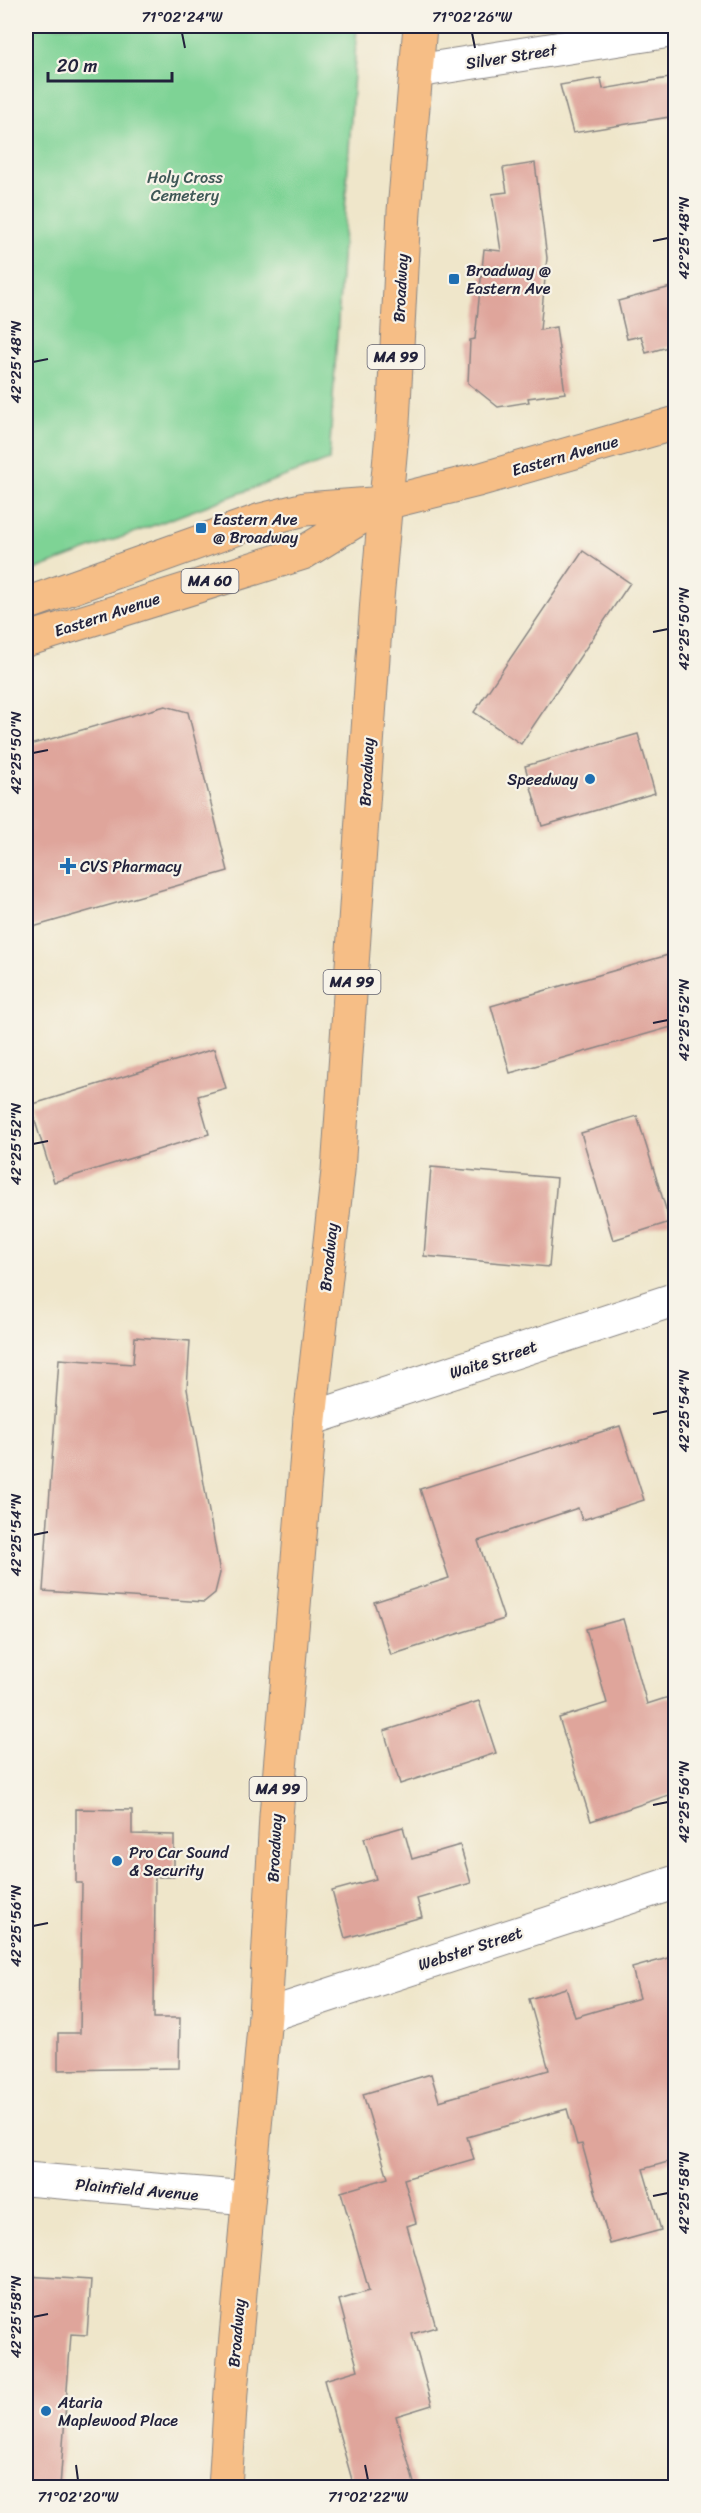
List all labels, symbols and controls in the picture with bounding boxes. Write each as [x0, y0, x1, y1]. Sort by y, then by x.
text: 71°02'24"W [142, 4, 223, 30]
text: 71°02'26"W [432, 4, 512, 30]
street label: Silver Street [464, 35, 559, 78]
scale bar [48, 45, 172, 83]
text: 20 m [57, 50, 97, 82]
park label: Holy Cross Cemetery [147, 163, 224, 210]
text: 42°25'48"N [671, 196, 697, 279]
street label: Broadway [384, 252, 417, 323]
place label: Broadway @ Eastern Ave [466, 256, 551, 303]
marker: Broadway @ Eastern Ave [447, 272, 461, 286]
text: 42°25'48"N [3, 320, 29, 403]
road number: MA 99 [368, 345, 424, 369]
street label: Eastern Avenue [508, 426, 622, 485]
place label: Eastern Ave @ Broadway [213, 505, 299, 552]
marker: Eastern Ave @ Broadway [194, 521, 208, 535]
road number: MA 60 [182, 569, 238, 593]
street label: Eastern Avenue [50, 584, 164, 645]
text: 42°25'50"N [671, 587, 697, 671]
text: 42°25'50"N [3, 711, 29, 795]
street label: Broadway [350, 736, 383, 807]
place label: Speedway [507, 765, 579, 794]
marker: Speedway [583, 772, 597, 786]
place label: CVS Pharmacy [80, 852, 182, 881]
marker: CVS Pharmacy [61, 859, 75, 873]
road number: MA 99 [324, 970, 380, 994]
text: 42°25'52"N [671, 978, 697, 1061]
text: 42°25'52"N [3, 1102, 29, 1185]
street label: Broadway [310, 1221, 347, 1293]
street label: Waite Street [446, 1332, 541, 1387]
text: 42°25'54"N [671, 1369, 697, 1453]
text: 42°25'54"N [3, 1493, 29, 1577]
text: 42°25'56"N [671, 1760, 697, 1843]
road number: MA 99 [250, 1777, 306, 1801]
street label: Broadway [258, 1812, 291, 1883]
place label: Pro Car Sound & Security [129, 1838, 230, 1885]
marker: Pro Car Sound & Security [110, 1854, 124, 1868]
text: 42°25'56"N [3, 1884, 29, 1967]
street label: Webster Street [414, 1918, 526, 1979]
text: 42°25'58"N [671, 2151, 697, 2234]
street label: Plainfield Avenue [74, 2170, 200, 2209]
text: 42°25'58"N [3, 2275, 29, 2358]
street label: Broadway [219, 2297, 254, 2368]
place label: Ataria Maplewood Place [57, 2388, 178, 2435]
marker: Ataria Maplewood Place [39, 2404, 53, 2418]
text: 71°02'20"W [37, 2484, 119, 2510]
text: 71°02'22"W [328, 2484, 409, 2510]

